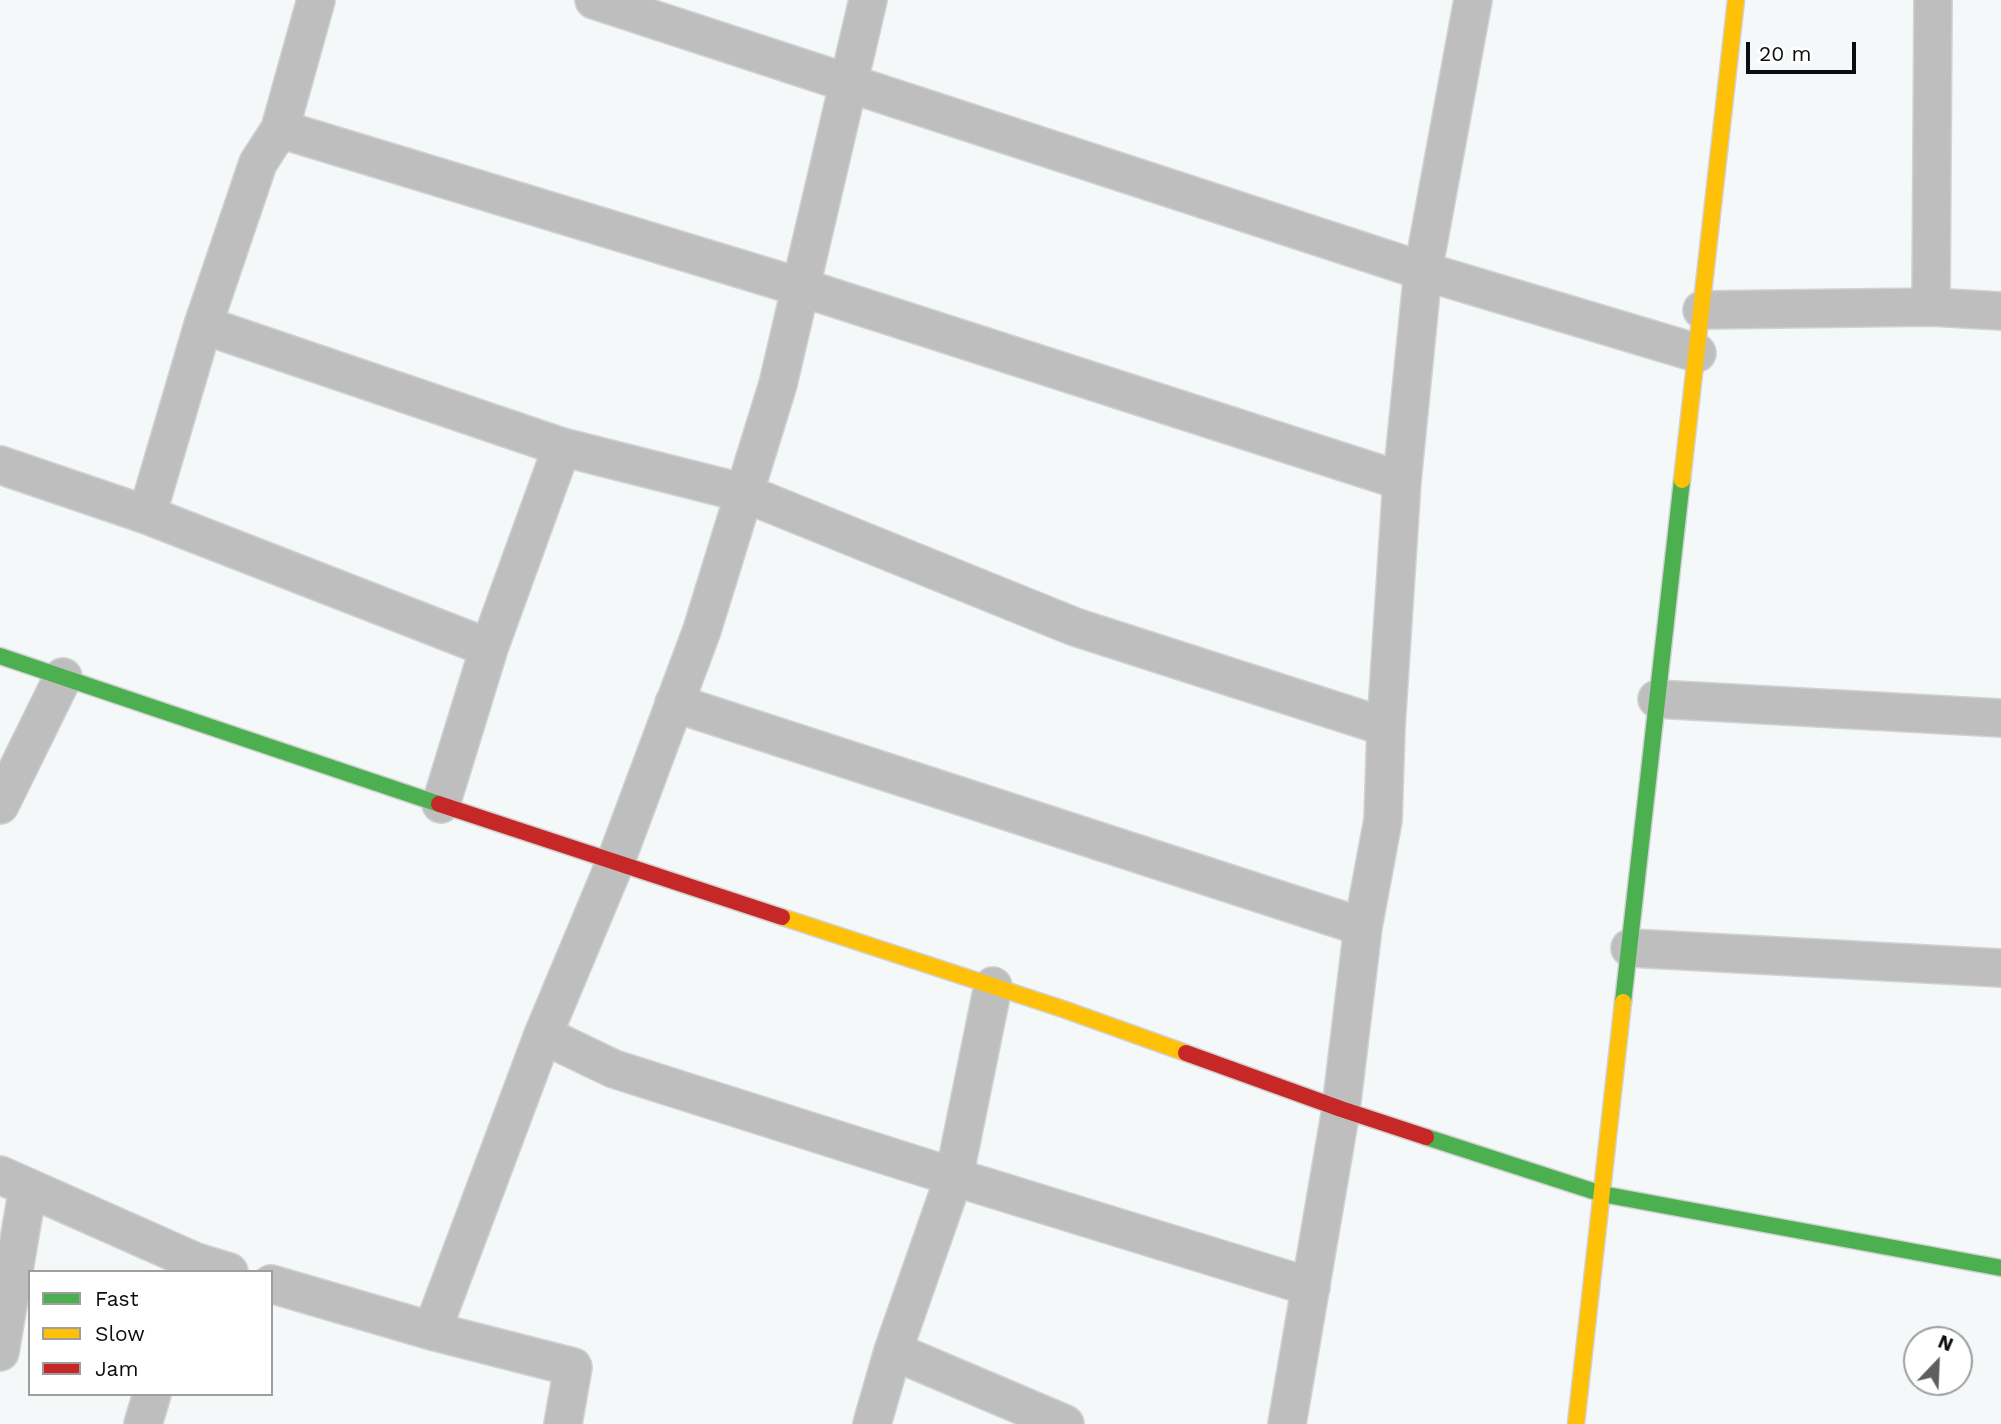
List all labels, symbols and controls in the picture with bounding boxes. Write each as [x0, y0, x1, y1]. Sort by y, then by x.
scale bar [1749, 28, 1859, 72]
text: 20 m [1759, 41, 1811, 66]
legend [28, 1270, 273, 1396]
text: Fast [95, 1286, 139, 1311]
text: Slow [95, 1321, 145, 1346]
north arrow [1903, 1326, 1973, 1396]
text: N [1935, 1330, 1957, 1356]
text: Jam [95, 1356, 138, 1381]

